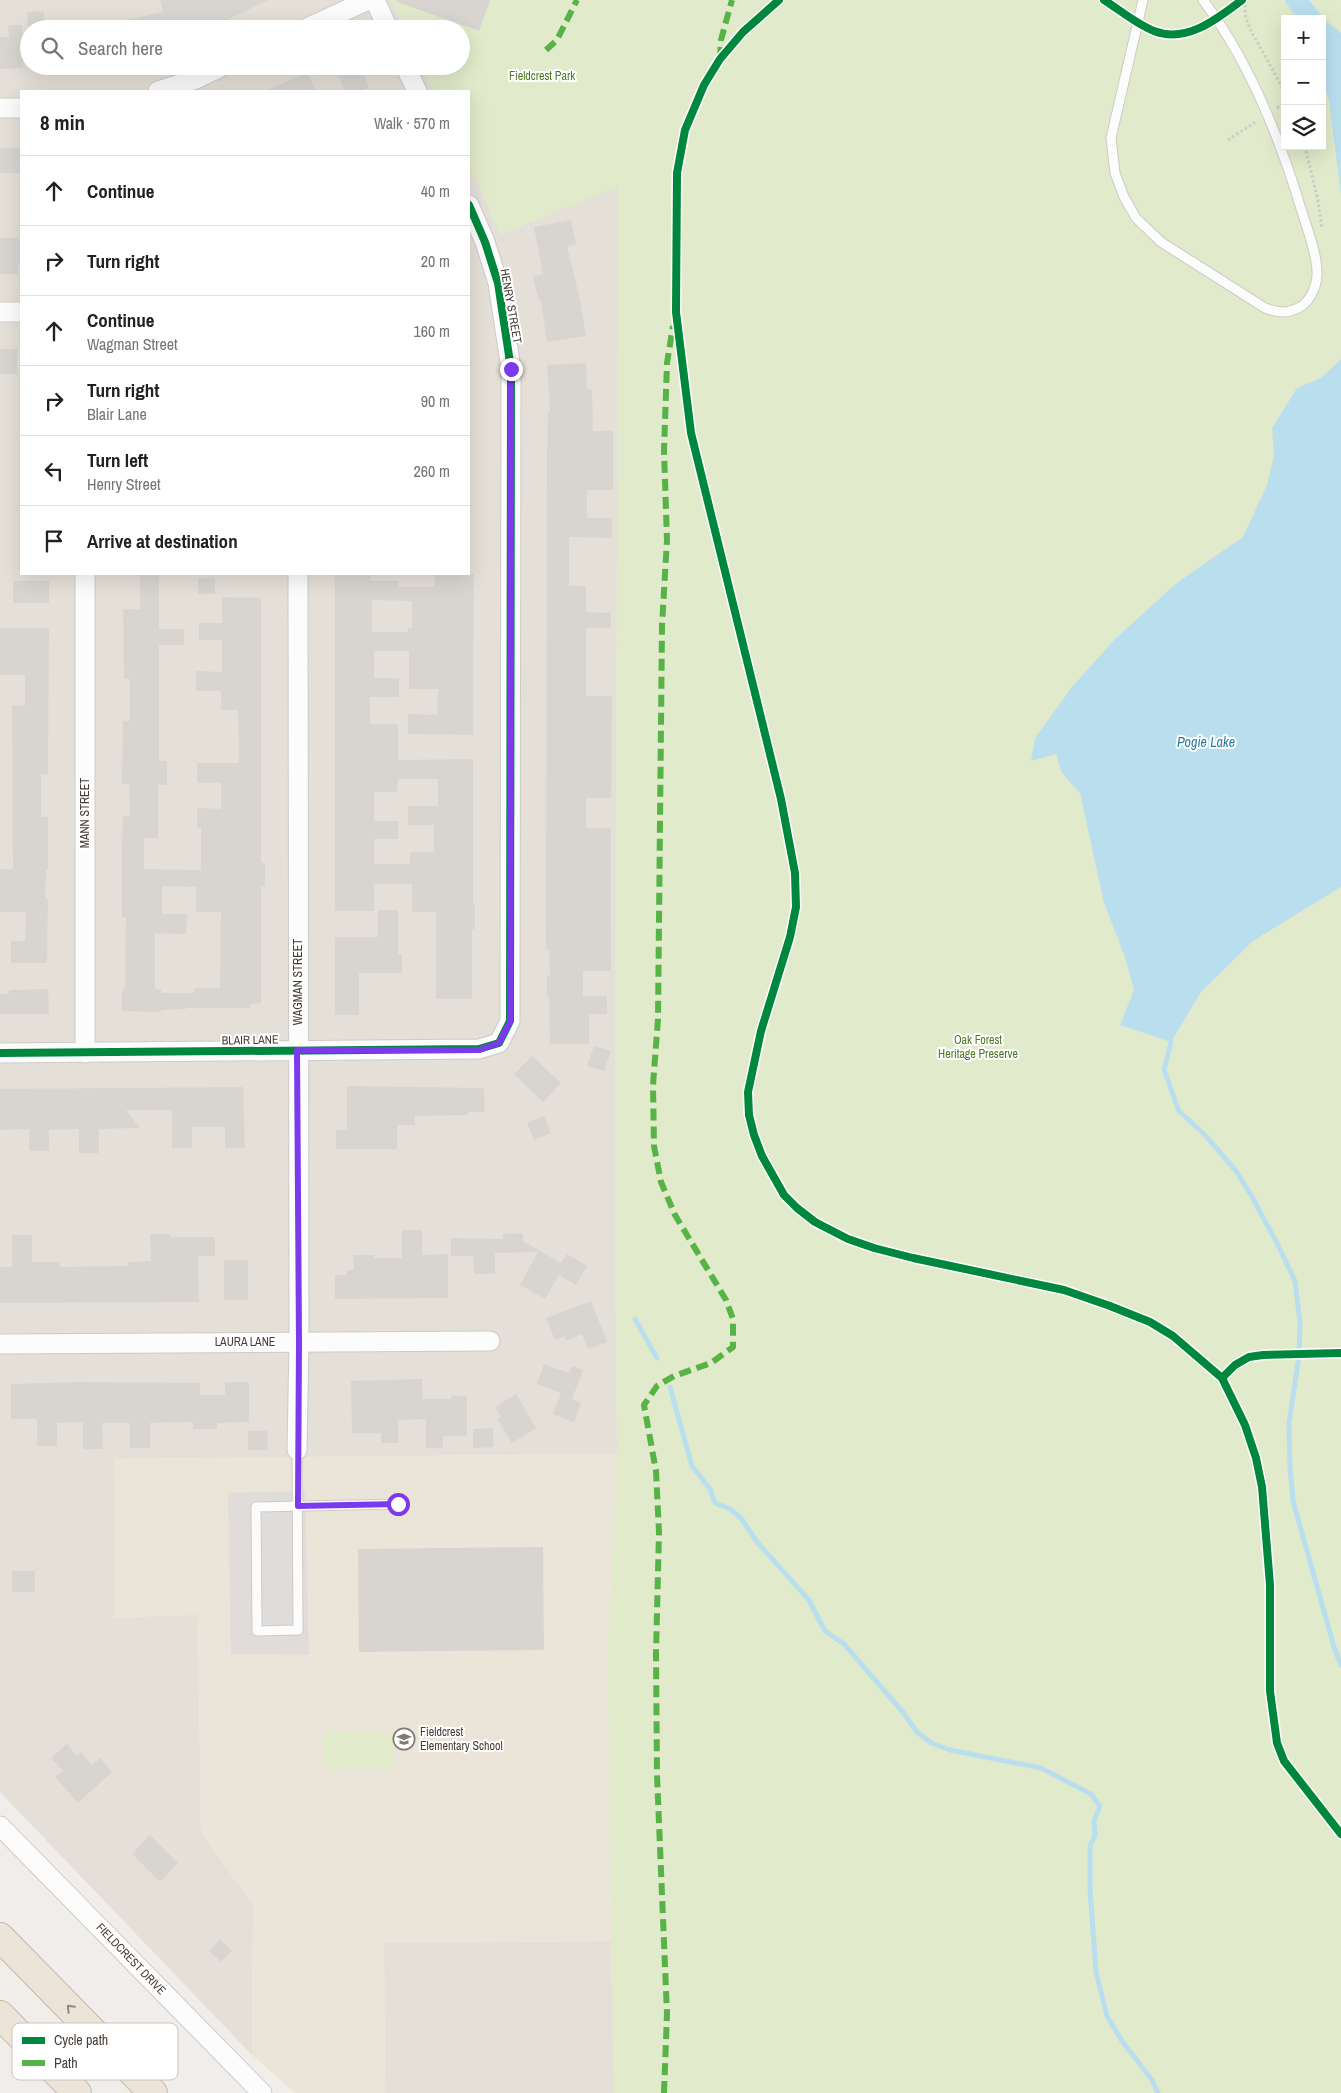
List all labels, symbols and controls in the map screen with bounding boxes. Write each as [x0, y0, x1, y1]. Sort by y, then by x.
map controls [1281, 15, 1326, 150]
button: + [1281, 15, 1326, 60]
search box [20, 20, 470, 75]
icon: search [38, 34, 66, 62]
text: Search here [78, 35, 163, 61]
button: − [1281, 60, 1326, 105]
park label: Fieldcrest Park [509, 68, 575, 84]
button: layers [1281, 105, 1326, 150]
text: 8 min [40, 108, 85, 137]
text: Walk · 570 m [374, 112, 450, 134]
icon: ahead [40, 177, 68, 205]
text: Continue [87, 178, 155, 204]
text: 40 m [421, 180, 450, 202]
icon: right [40, 247, 68, 275]
text: Turn right [87, 248, 159, 274]
text: 20 m [421, 250, 450, 272]
street label: HENRY STREET [497, 267, 525, 345]
text: Continue [87, 307, 155, 333]
icon: ahead [40, 317, 68, 345]
text: 160 m [414, 320, 450, 342]
text: Wagman Street [87, 333, 178, 355]
route end [500, 358, 523, 381]
text: Turn right [87, 377, 159, 403]
icon: right [40, 387, 68, 415]
text: 90 m [421, 390, 450, 412]
text: Blair Lane [87, 403, 147, 425]
text: Turn left [87, 447, 148, 473]
icon: left [40, 457, 68, 485]
text: 260 m [414, 460, 450, 482]
text: Henry Street [87, 473, 161, 495]
icon: arrive [40, 527, 68, 555]
text: Arrive at destination [87, 528, 238, 554]
water label: Pogie Lake [1177, 733, 1235, 751]
street label: MANN STREET [77, 778, 93, 848]
street label: WAGMAN STREET [290, 939, 306, 1025]
street label: BLAIR LANE [221, 1032, 279, 1048]
park label: Oak Forest Heritage Preserve [938, 1032, 1018, 1062]
street label: LAURA LANE [215, 1334, 275, 1350]
route start [387, 1493, 410, 1516]
place label: Fieldcrest Elementary School [420, 1724, 503, 1754]
school or university icon: Fieldcrest Elementary School [392, 1727, 416, 1751]
street label: FIELDCREST DRIVE [93, 1920, 169, 1998]
one-way arrow [67, 2005, 76, 2014]
legend [12, 2023, 178, 2080]
text: Cycle path [54, 2031, 108, 2049]
text: Path [54, 2054, 78, 2072]

